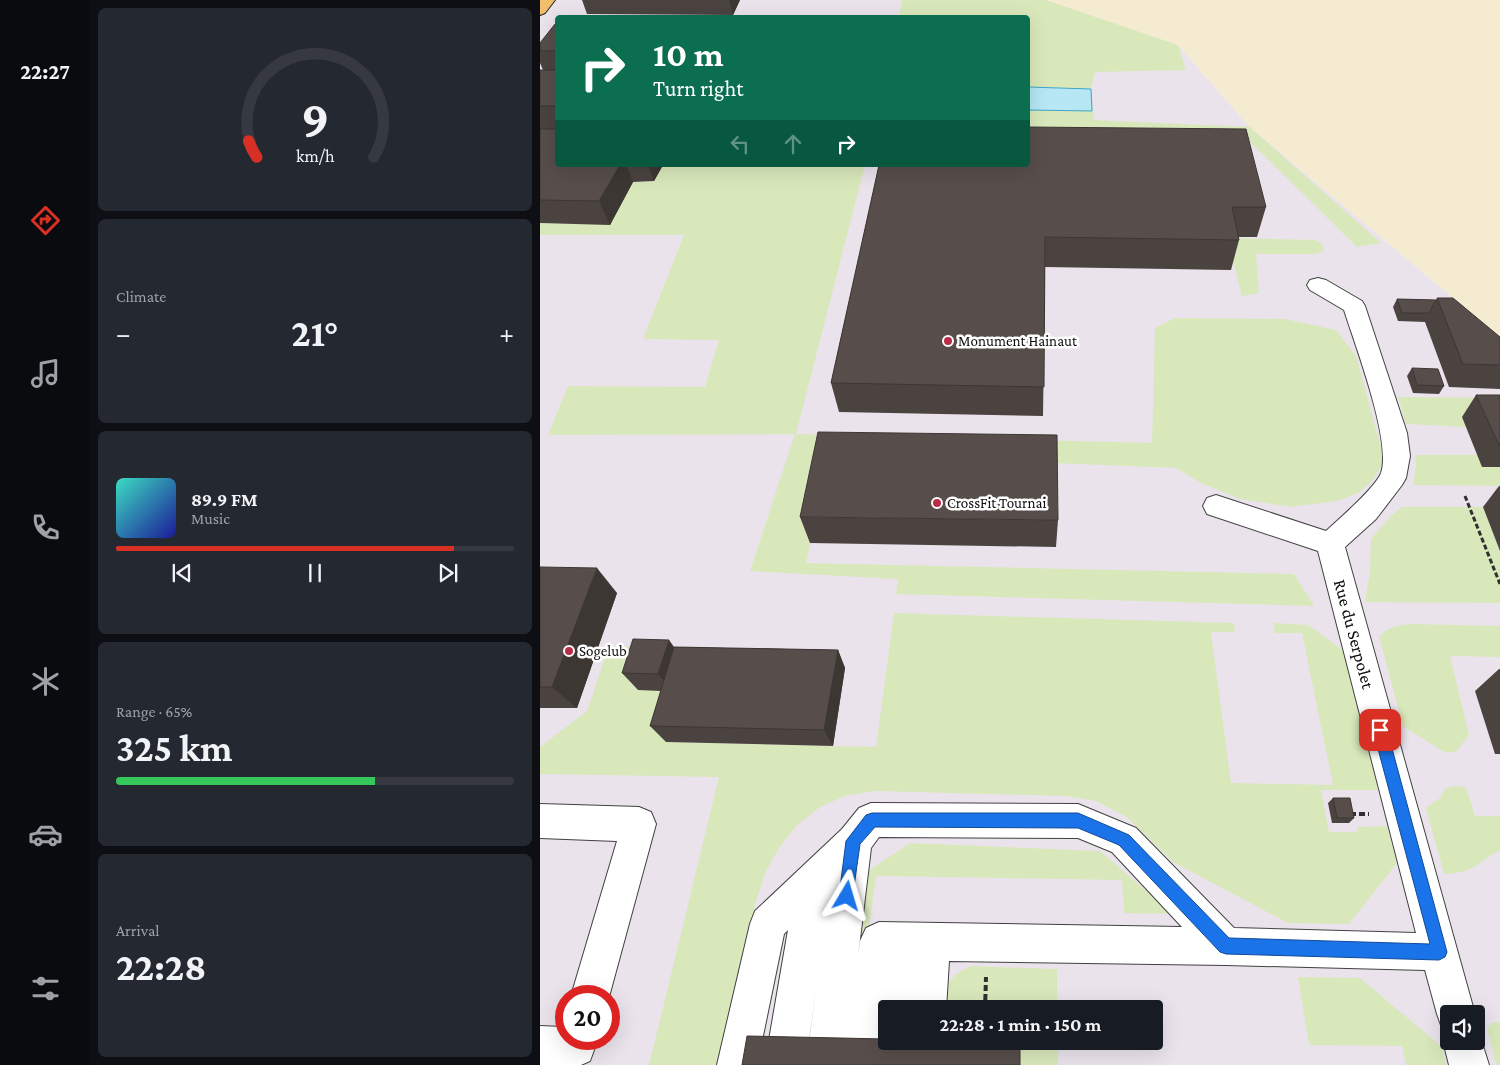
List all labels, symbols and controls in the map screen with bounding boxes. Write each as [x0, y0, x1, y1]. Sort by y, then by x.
icon: right [570, 35, 635, 100]
text: 10 m [653, 35, 724, 74]
text: 22:27 [20, 59, 70, 84]
text: Turn right [653, 76, 744, 101]
text: 9 [301, 89, 329, 147]
icon: left [726, 130, 754, 158]
icon: ahead [779, 130, 807, 158]
icon: right [832, 130, 860, 158]
text: km/h [296, 146, 335, 166]
icon: directions [28, 203, 63, 238]
text: Climate [116, 288, 166, 305]
text: 21° [291, 312, 339, 354]
text: − [116, 318, 131, 349]
text: + [499, 318, 514, 349]
place label: Monument Hainaut [958, 333, 1078, 349]
marker: Monument Hainaut [942, 335, 954, 347]
icon: music [28, 356, 63, 391]
text: 89.9 FM [191, 489, 257, 510]
place label: CrossFit Tournai [947, 495, 1046, 511]
marker: CrossFit Tournai [931, 497, 943, 509]
icon: phone [28, 510, 63, 545]
text: Music [191, 510, 230, 527]
icon: previous [168, 559, 196, 587]
icon: pause [301, 559, 329, 587]
icon: next [434, 559, 462, 587]
street label: Rue du Serpolet [1330, 577, 1379, 692]
place label: Sogelub [579, 643, 627, 660]
marker: Sogelub [563, 645, 575, 657]
icon: climate [28, 664, 63, 699]
text: Range · 65% [116, 703, 192, 720]
pin [1359, 709, 1401, 751]
icon: arrive [1366, 716, 1394, 744]
text: 325 km [116, 727, 232, 769]
icon: car [28, 817, 63, 852]
position arrow [820, 869, 872, 921]
text: Arrival [116, 922, 160, 939]
text: 22:28 [116, 946, 206, 988]
icon: filters [28, 971, 63, 1006]
speed limit sign: 20 [555, 985, 620, 1050]
map controls [1440, 1005, 1485, 1050]
button: sound [1440, 1005, 1485, 1050]
text: 22:28 · 1 min · 150 m [940, 1014, 1101, 1035]

